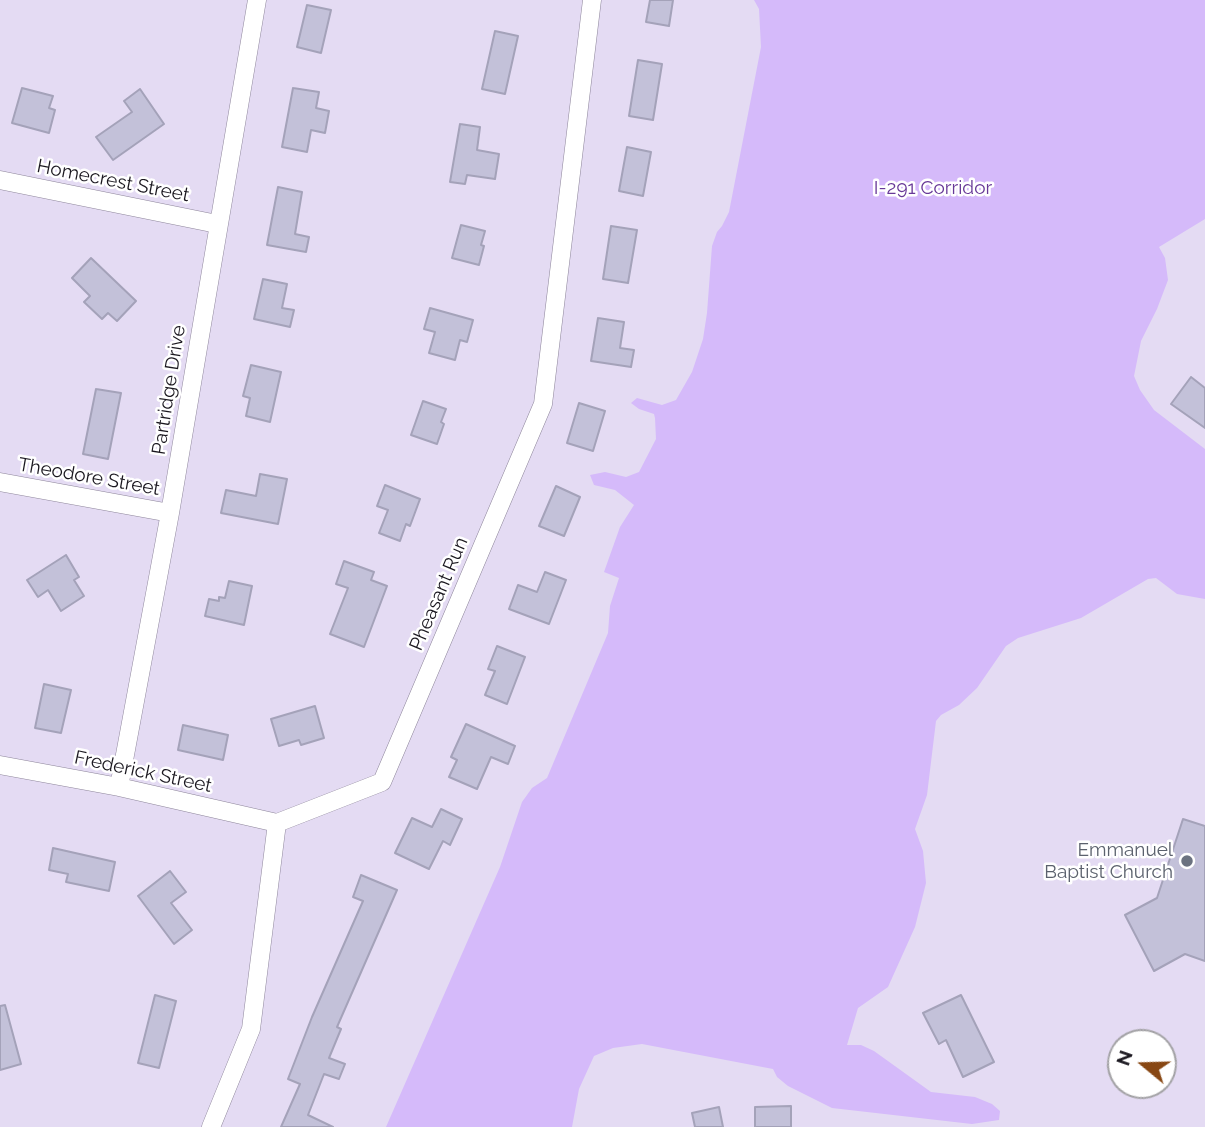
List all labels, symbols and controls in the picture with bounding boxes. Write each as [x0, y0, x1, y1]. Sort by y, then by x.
street label: Homecrest Street [35, 155, 191, 207]
park label: I-291 Corridor [874, 177, 992, 199]
street label: Partridge Drive [148, 324, 190, 456]
street label: Theodore Street [16, 453, 162, 501]
street label: Pheasant Run [405, 534, 473, 654]
street label: Frederick Street [72, 746, 214, 798]
place label: Emmanuel Baptist Church [1044, 839, 1173, 883]
marker: Emmanuel Baptist Church [1179, 853, 1195, 869]
north arrow [1107, 1029, 1177, 1099]
text: N [1111, 1047, 1137, 1068]

